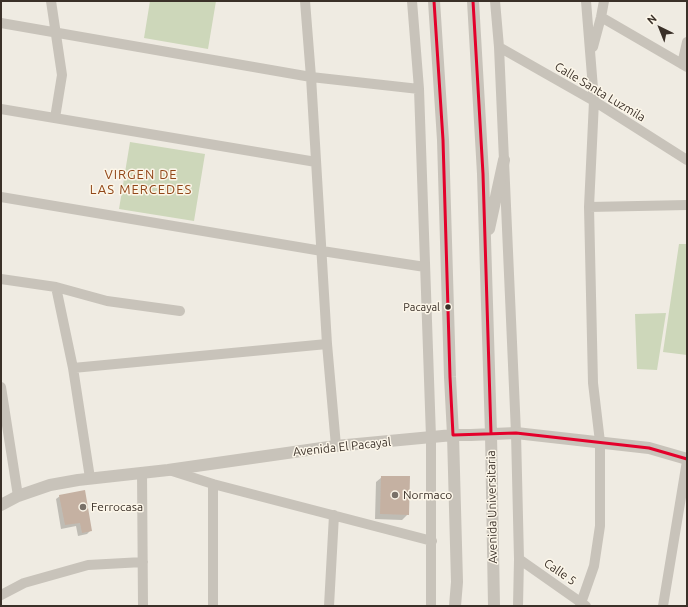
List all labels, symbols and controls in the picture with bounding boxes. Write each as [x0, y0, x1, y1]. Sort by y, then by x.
north arrow [640, 8, 680, 48]
text: N [645, 12, 659, 26]
street label: Calle Santa Luzmila [552, 59, 648, 125]
district label: VIRGEN DE LAS MERCEDES [90, 167, 192, 198]
place label: Pacayal [403, 300, 440, 314]
marker: Pacayal [443, 302, 453, 312]
street label: Avenida El Pacayal [292, 435, 392, 459]
street label: Avenida Universitaria [484, 450, 500, 564]
place label: Normaco [403, 488, 452, 502]
marker: Normaco [390, 490, 400, 500]
place label: Ferrocasa [91, 500, 143, 514]
marker: Ferrocasa [78, 502, 88, 512]
street label: Calle 5 [541, 556, 579, 588]

